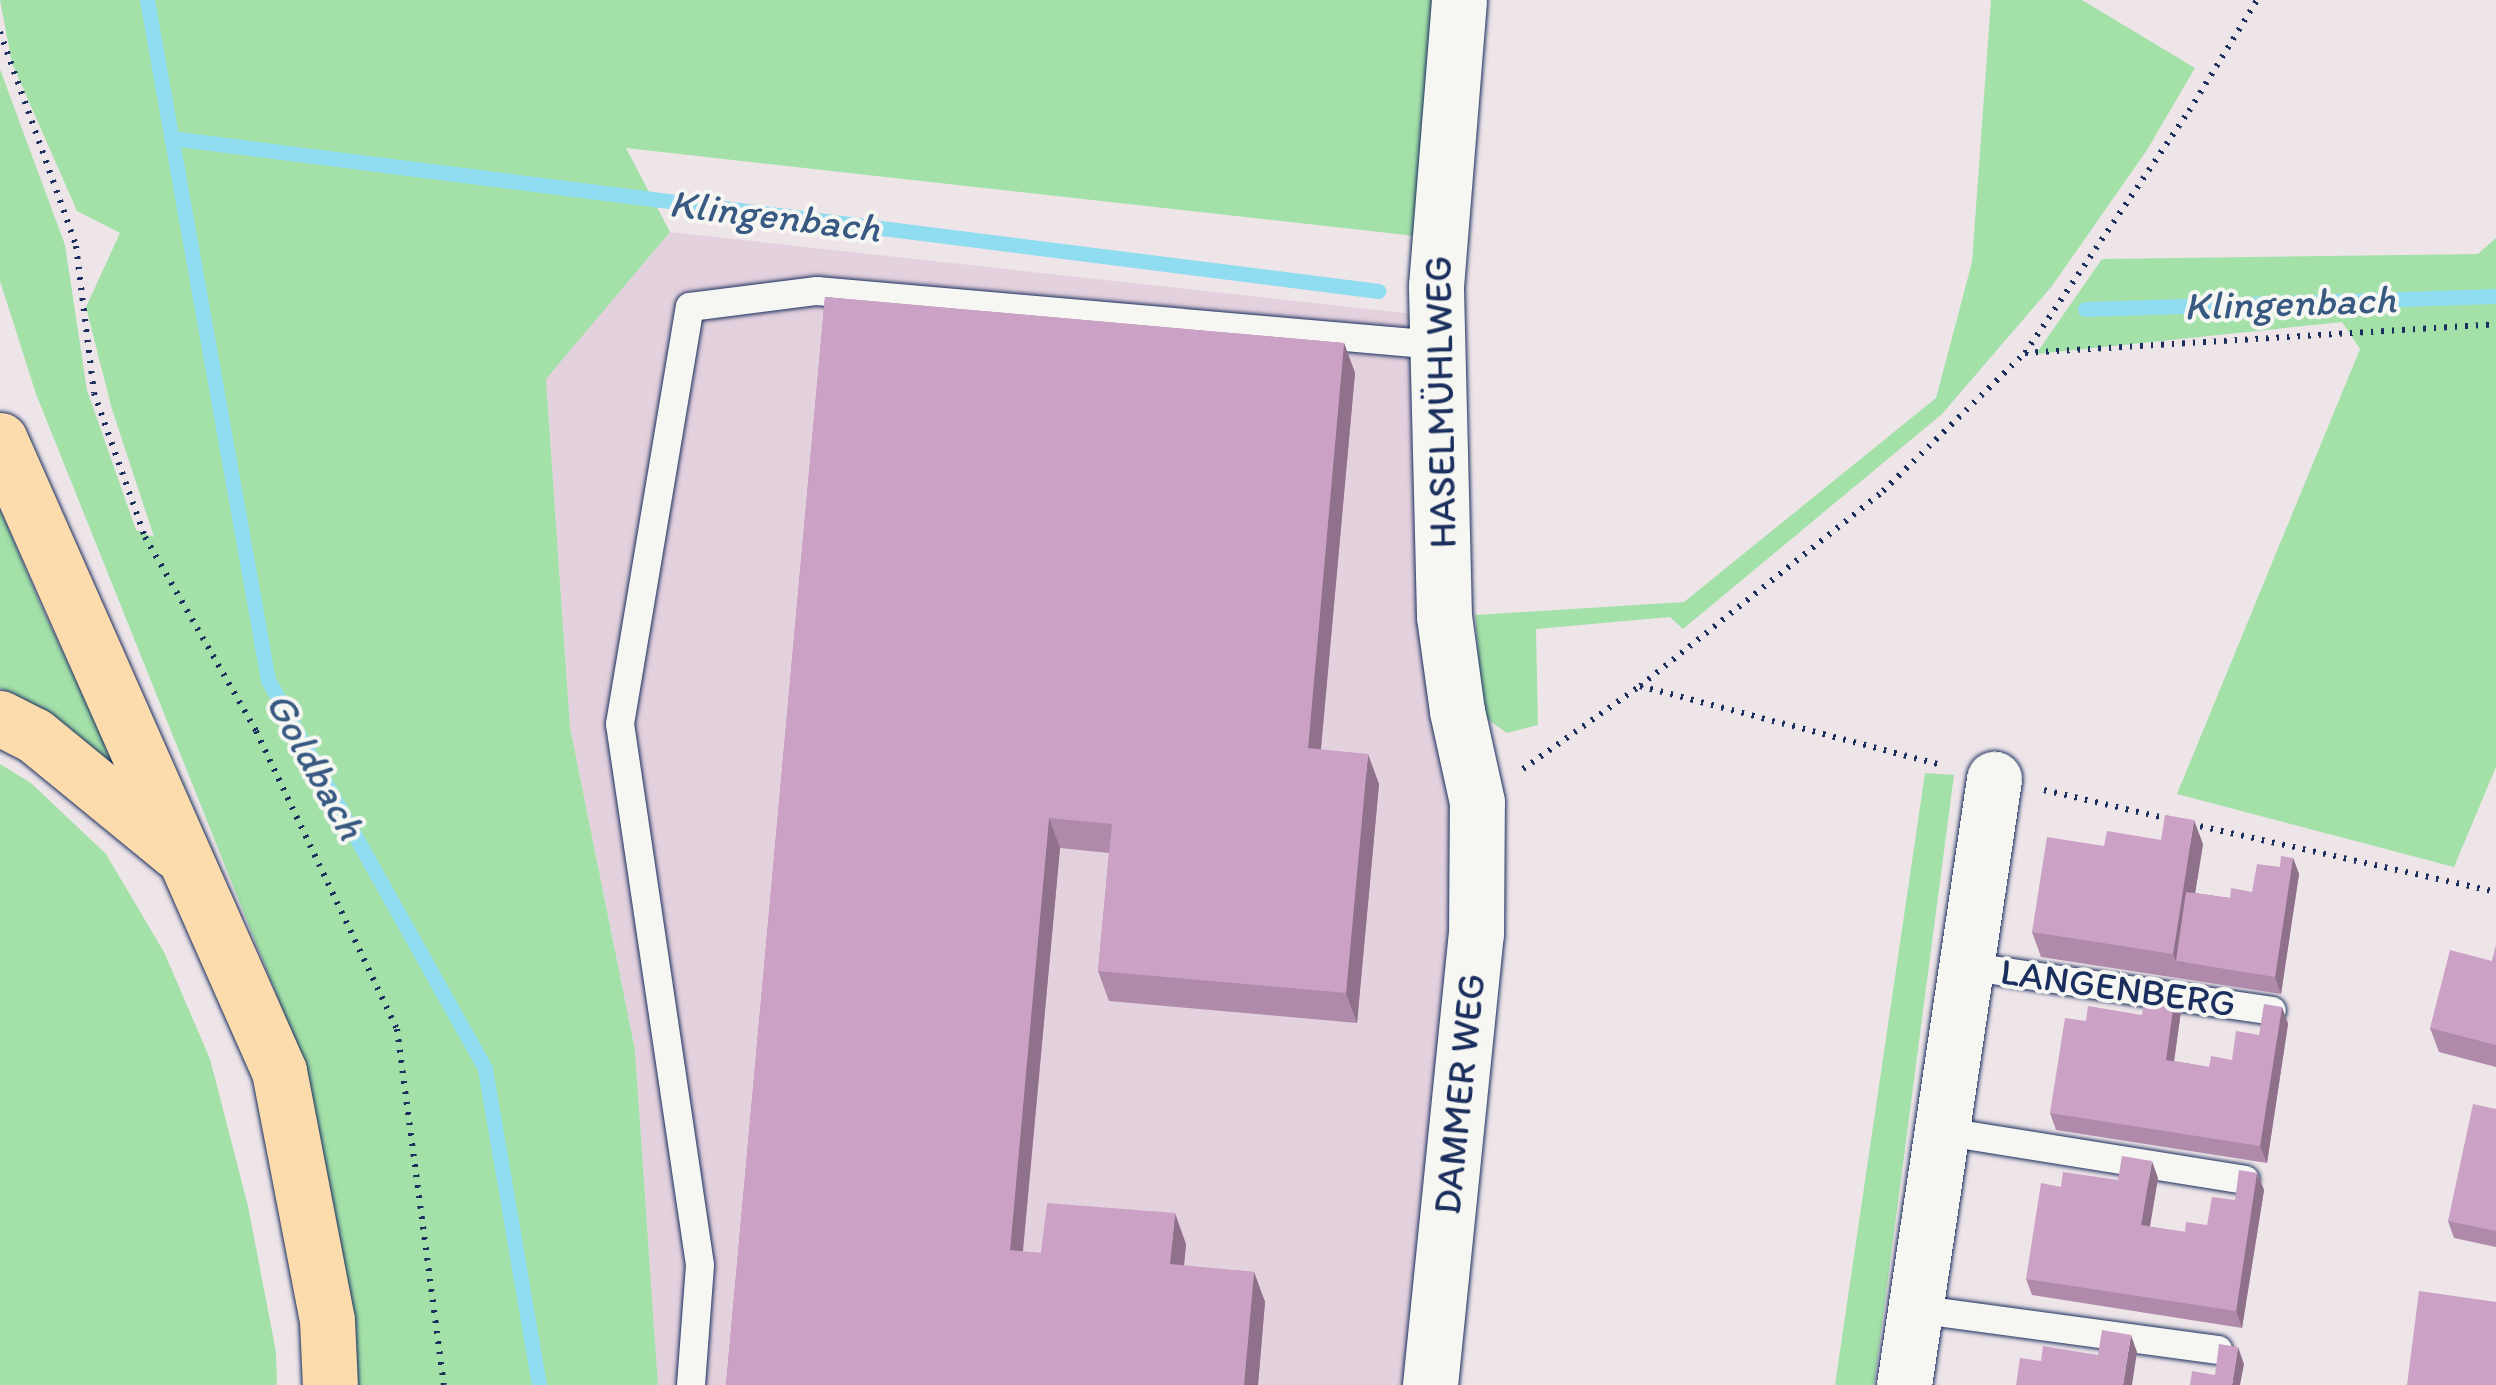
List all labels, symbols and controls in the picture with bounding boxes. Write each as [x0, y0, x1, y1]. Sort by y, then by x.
water label: Klingenbach [667, 178, 883, 252]
street label: HASELMÜHLWEG [1416, 255, 1466, 549]
water label: Klingenbach [2183, 274, 2397, 330]
water label: Goldbach [256, 683, 376, 847]
street label: LANGENBERG [1997, 949, 2239, 1027]
street label: DAMMER WEG [1425, 971, 1495, 1217]

